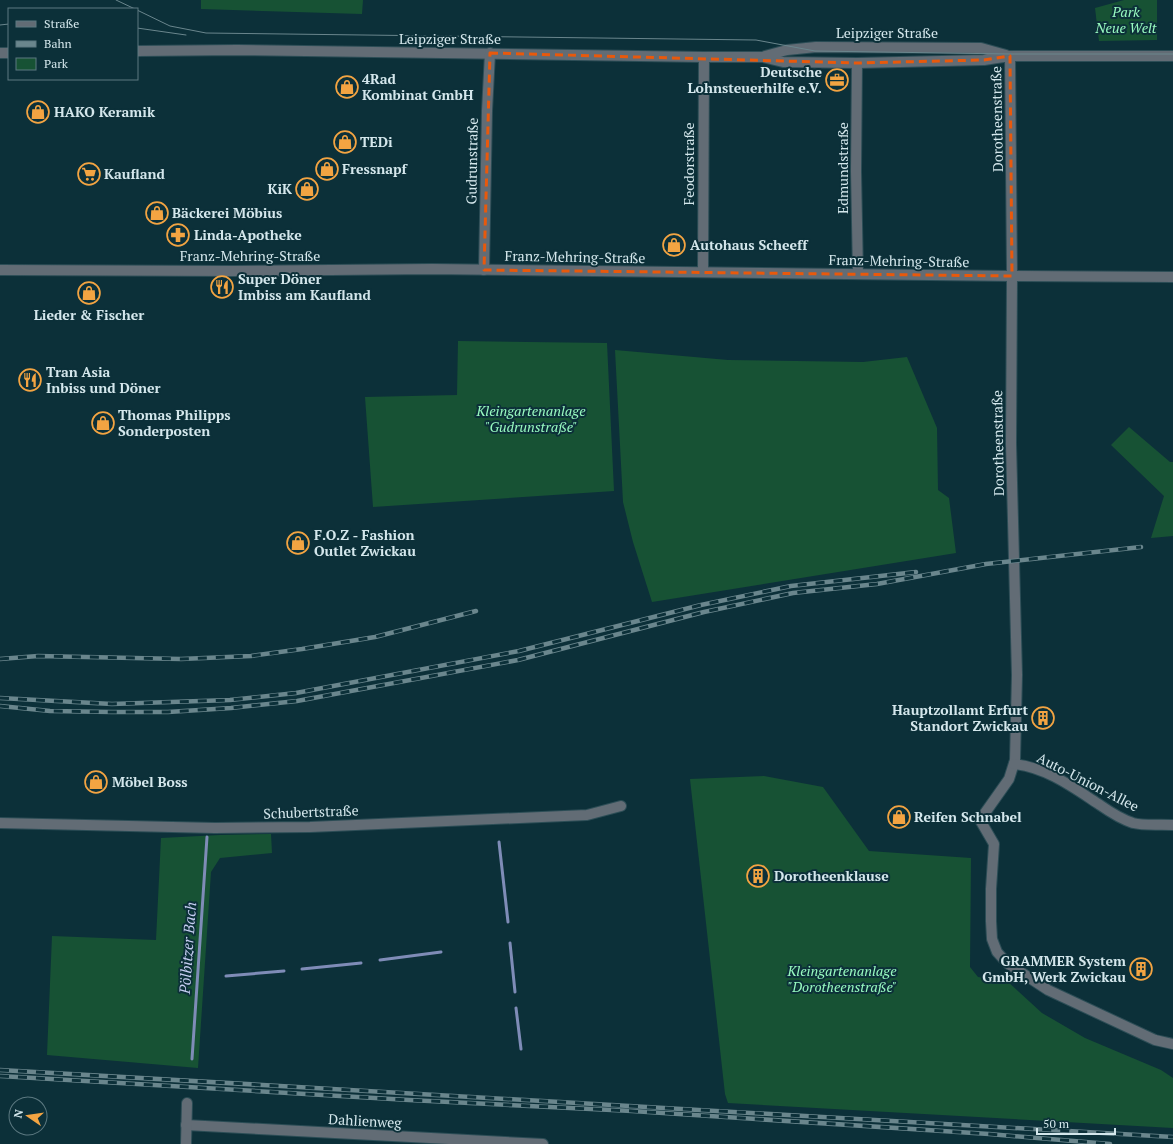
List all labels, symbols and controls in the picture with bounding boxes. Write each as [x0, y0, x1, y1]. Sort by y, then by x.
park label: Park Neue Welt [1094, 2, 1157, 37]
legend [8, 8, 138, 80]
text: Straße [44, 16, 79, 31]
street label: Leipziger Straße [836, 23, 938, 42]
street label: Leipziger Straße [399, 29, 501, 48]
text: Bahn [44, 36, 72, 51]
text: Park [44, 56, 69, 71]
place label: Deutsche Lohnsteuerhilfe e.V. [687, 62, 822, 97]
street label: Dorotheenstraße [986, 66, 1007, 172]
office icon: Deutsche Lohnsteuerhilfe e.V. [824, 67, 850, 93]
place label: 4Rad Kombinat GmbH [362, 69, 474, 104]
shop icon: 4Rad Kombinat GmbH [334, 74, 360, 100]
shop icon: HAKO Keramik [25, 99, 51, 125]
place label: HAKO Keramik [54, 102, 156, 121]
street label: Gudrunstraße [461, 117, 482, 205]
street label: Edmundstraße [833, 122, 852, 214]
street label: Feodorstraße [679, 123, 698, 205]
shop icon: TEDi [332, 129, 358, 155]
place label: TEDi [360, 132, 393, 151]
shop icon: Fressnapf [314, 156, 340, 182]
place label: Fressnapf [342, 159, 409, 178]
supermarket icon: Kaufland [76, 161, 102, 187]
place label: Kaufland [104, 164, 166, 183]
shop icon: KiK [294, 176, 320, 202]
place label: KiK [267, 179, 292, 198]
shop icon: Bäckerei Möbius [144, 200, 170, 226]
place label: Bäckerei Möbius [172, 203, 282, 222]
pharmacy icon: Linda-Apotheke [165, 222, 191, 248]
place label: Linda-Apotheke [194, 225, 302, 244]
shop icon: Autohaus Scheeff [661, 232, 687, 258]
place label: Autohaus Scheeff [690, 235, 809, 254]
street label: Franz-Mehring-Straße [180, 246, 320, 265]
street label: Franz-Mehring-Straße [505, 246, 645, 267]
street label: Franz-Mehring-Straße [829, 250, 969, 271]
place label: Super Döner Imbiss am Kaufland [238, 269, 372, 304]
restaurant icon: Super Döner Imbiss am Kaufland [209, 274, 235, 300]
shop icon: Lieder & Fischer [76, 280, 102, 306]
place label: Lieder & Fischer [34, 305, 144, 324]
place label: Tran Asia Inbiss und Döner [46, 362, 161, 397]
restaurant icon: Tran Asia Inbiss und Döner [17, 367, 43, 393]
street label: Dorotheenstraße [987, 390, 1008, 496]
park label: Kleingartenanlage "Gudrunstraße" [475, 401, 586, 436]
place label: Thomas Philipps Sonderposten [118, 405, 231, 440]
shop icon: Thomas Philipps Sonderposten [90, 410, 116, 436]
place label: F.O.Z - Fashion Outlet Zwickau [314, 525, 416, 560]
shop icon: F.O.Z - Fashion Outlet Zwickau [285, 530, 311, 556]
place label: Hauptzollamt Erfurt Standort Zwickau [892, 700, 1028, 735]
building icon: Hauptzollamt Erfurt Standort Zwickau [1030, 705, 1056, 731]
street label: Auto-Union-Allee [1034, 748, 1142, 815]
shop icon: Möbel Boss [83, 769, 109, 795]
place label: Möbel Boss [112, 772, 188, 791]
street label: Schubertstraße [263, 800, 359, 823]
shop icon: Reifen Schnabel [886, 804, 912, 830]
place label: Reifen Schnabel [914, 807, 1022, 826]
building icon: Dorotheenklause [745, 863, 771, 889]
place label: Dorotheenklause [774, 866, 889, 885]
water label: Pölbitzer Bach [174, 901, 200, 995]
place label: GRAMMER System GmbH, Werk Zwickau [982, 951, 1126, 986]
building icon: GRAMMER System GmbH, Werk Zwickau [1128, 956, 1154, 982]
park label: Kleingartenanlage "Dorotheenstraße" [786, 961, 897, 996]
north arrow [8, 1096, 48, 1136]
text: N [10, 1107, 26, 1119]
street label: Dahlienweg [328, 1109, 403, 1132]
scale bar [1037, 1110, 1115, 1136]
text: 50 m [1043, 1116, 1070, 1131]

